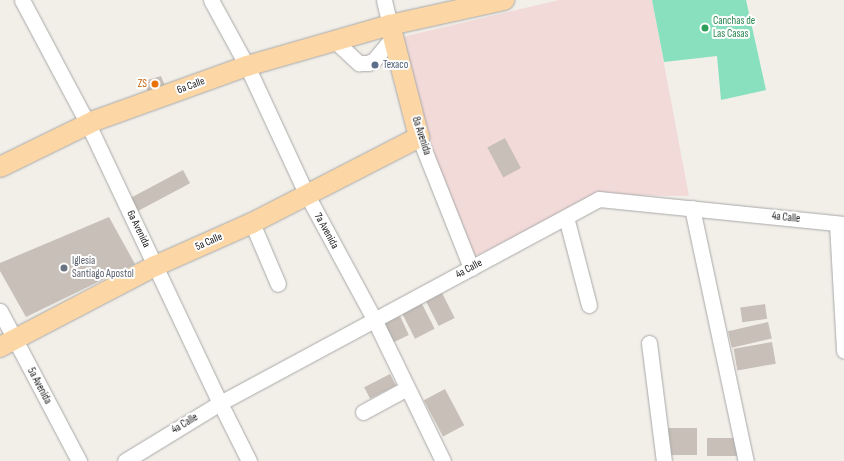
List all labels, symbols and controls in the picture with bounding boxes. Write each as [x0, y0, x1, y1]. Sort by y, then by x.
place label: Canchas de Las Casas [713, 15, 755, 41]
marker: Canchas de Las Casas [700, 23, 710, 33]
place label: Texaco [383, 58, 408, 72]
marker: Texaco [370, 60, 380, 70]
street label: 6a Calle [175, 75, 207, 97]
place label: ZS [138, 77, 147, 91]
marker: ZS [150, 79, 160, 89]
street label: 8a Avenida [409, 115, 433, 157]
street label: 6a Avenida [123, 208, 153, 250]
street label: 4a Calle [771, 210, 801, 226]
street label: 7a Avenida [311, 211, 341, 251]
street label: 5a Calle [193, 230, 225, 254]
place label: Iglesia Santiago Apostol [72, 255, 134, 281]
street label: 4a Calle [453, 256, 485, 282]
marker: Iglesia Santiago Apostol [59, 263, 69, 273]
street label: 5a Avenida [24, 366, 54, 406]
street label: 4a Calle [169, 411, 201, 437]

